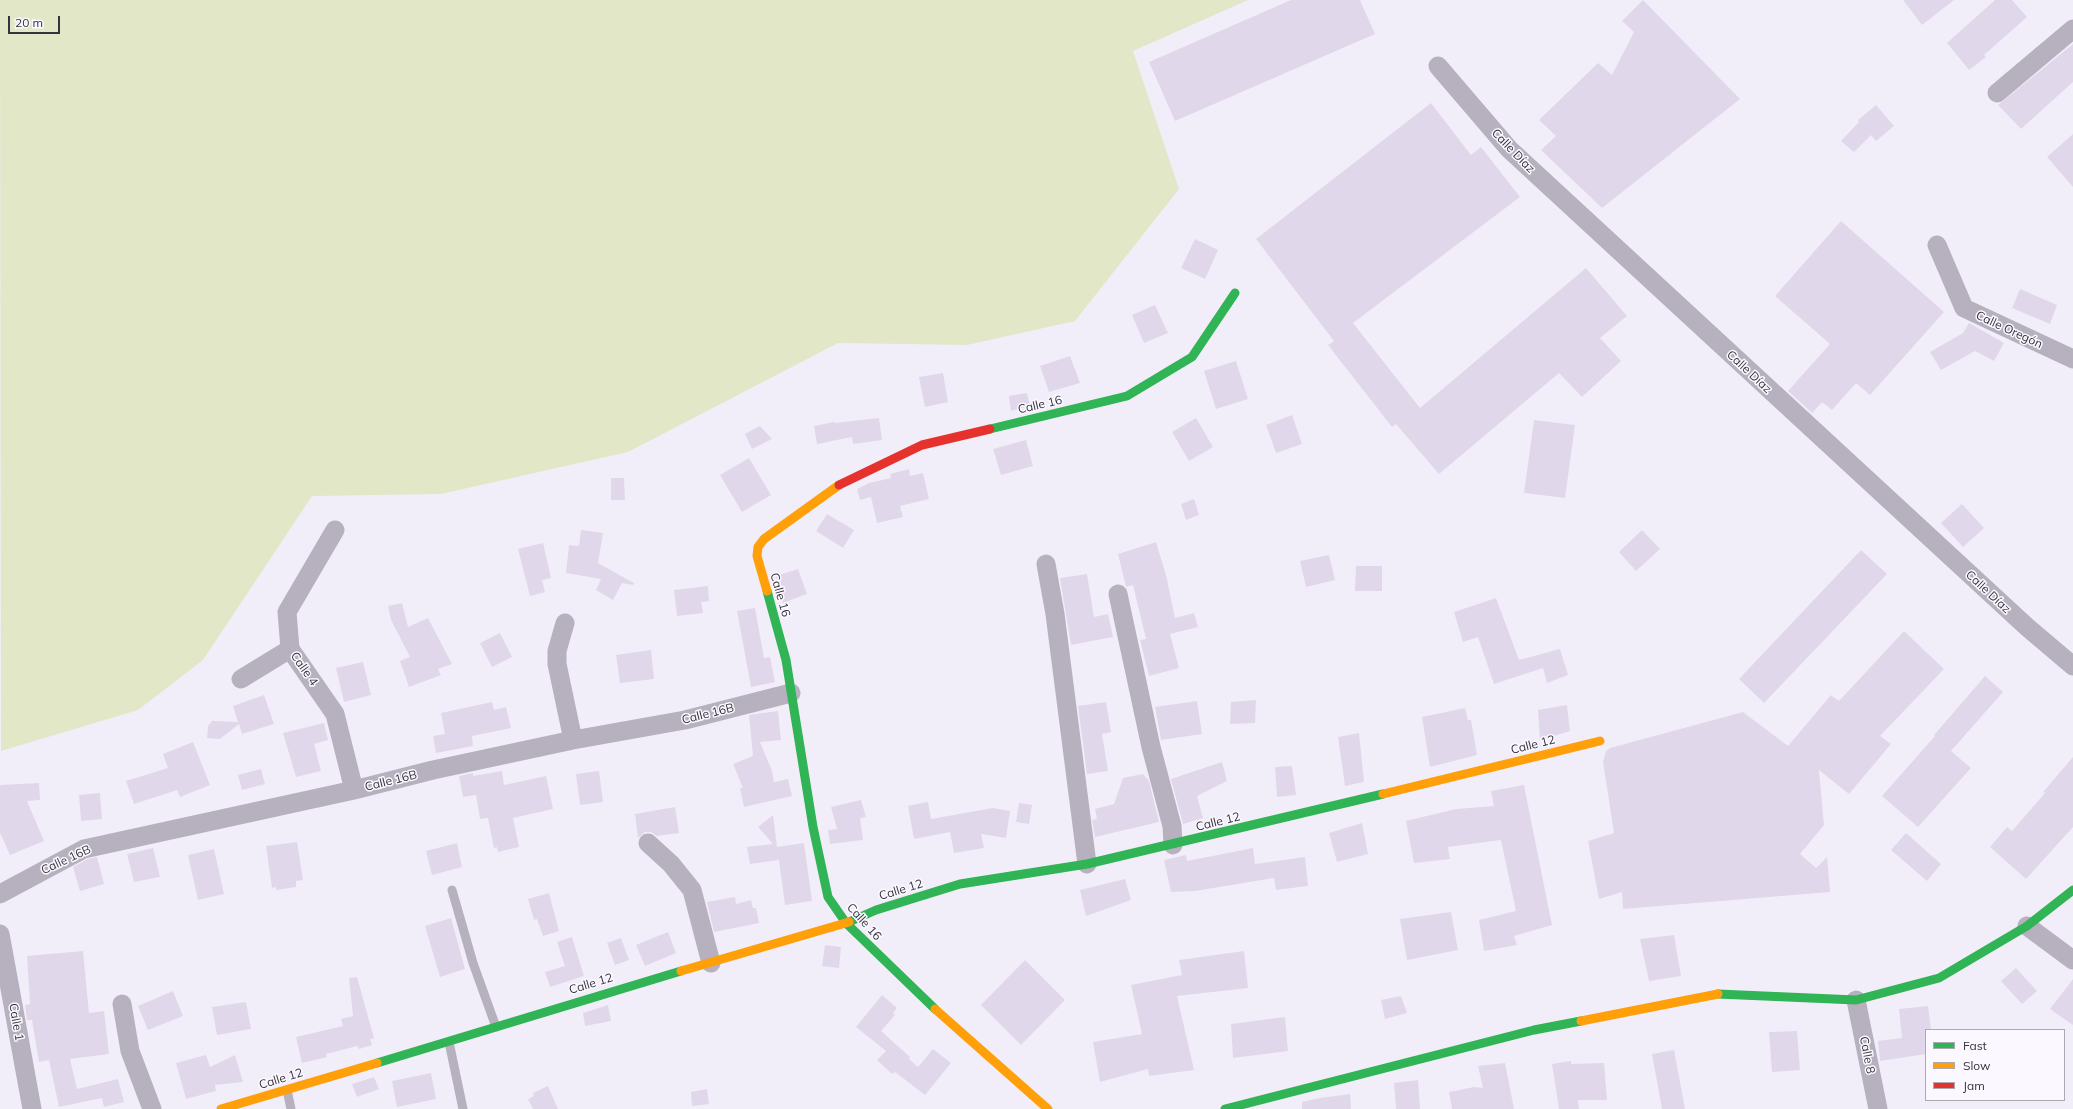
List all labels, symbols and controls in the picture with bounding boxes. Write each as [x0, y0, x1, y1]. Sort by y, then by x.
scale bar [10, 8, 62, 34]
text: 20 m [15, 15, 43, 30]
street label: Calle Díaz [1488, 126, 1538, 176]
street label: Calle Oregón [1973, 308, 2045, 352]
street label: Calle Díaz [1724, 348, 1774, 396]
street label: Calle 16 [1016, 393, 1064, 417]
street label: Calle Díaz [1963, 568, 2013, 616]
street label: Calle 16 [767, 571, 793, 619]
street label: Calle 4 [287, 649, 321, 689]
street label: Calle 16B [680, 701, 736, 727]
street label: Calle 12 [1509, 733, 1557, 757]
street label: Calle 16B [363, 768, 419, 794]
street label: Calle 12 [1194, 810, 1242, 834]
street label: Calle 16B [39, 842, 93, 878]
street label: Calle 12 [877, 877, 925, 903]
street label: Calle 16 [844, 900, 884, 944]
street label: Calle 12 [567, 971, 615, 997]
street label: Calle 1 [6, 1002, 26, 1042]
legend [1925, 1029, 2065, 1101]
street label: Calle 8 [1856, 1035, 1878, 1075]
text: Fast [1963, 1038, 1987, 1053]
text: Slow [1963, 1058, 1991, 1073]
street label: Calle 12 [257, 1066, 305, 1092]
text: Jam [1963, 1078, 1985, 1093]

